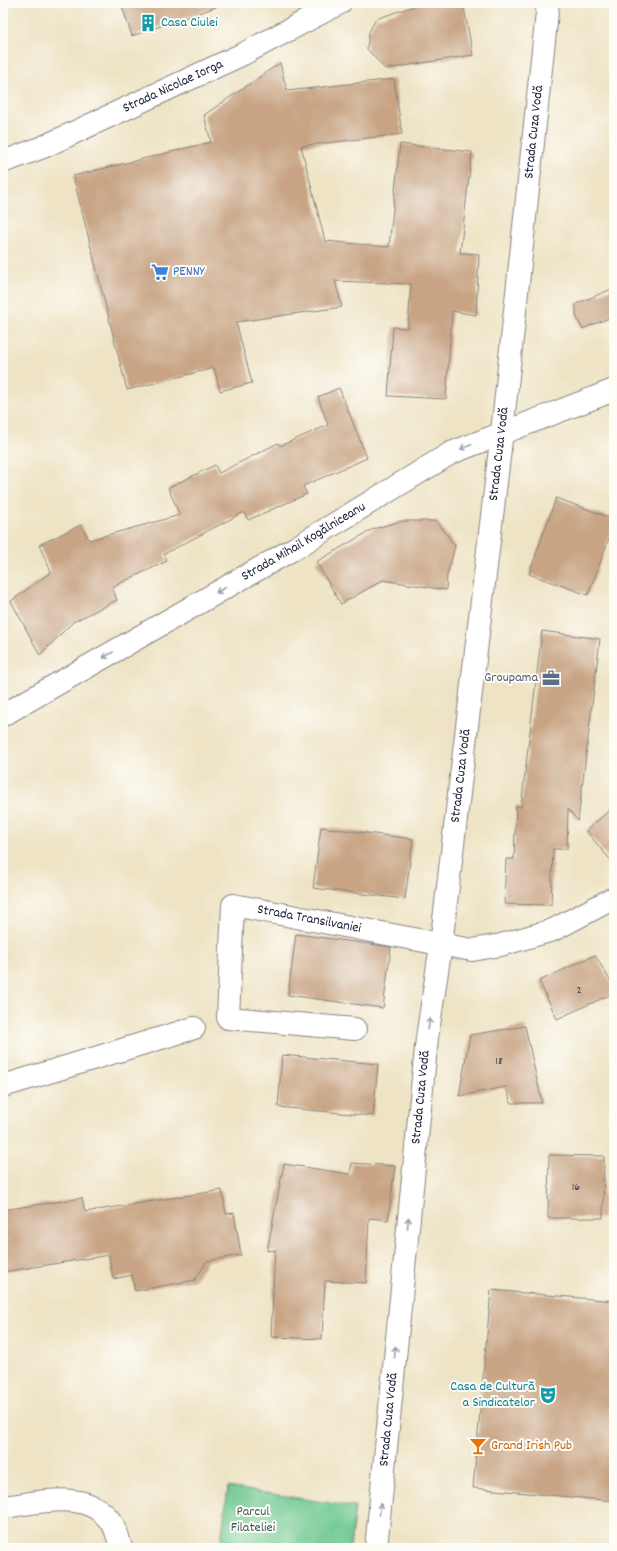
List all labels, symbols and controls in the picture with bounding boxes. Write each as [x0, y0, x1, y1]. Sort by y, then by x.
building icon: Casa Ciulei [138, 13, 158, 33]
place label: Casa Ciulei [161, 13, 218, 33]
street label: Strada Nicolae Iorga [119, 54, 227, 119]
street label: Strada Cuza Vodă [519, 84, 549, 180]
supermarket icon: PENNY [150, 262, 170, 282]
place label: PENNY [173, 262, 206, 282]
street label: Strada Cuza Vodă [484, 406, 515, 502]
one-way arrow [461, 443, 473, 451]
street label: Strada Mihail Kogălniceanu [238, 497, 370, 587]
one-way arrow [215, 586, 227, 594]
one-way arrow [102, 651, 114, 659]
place label: Groupama [484, 668, 538, 688]
office icon: Groupama [541, 668, 561, 688]
street label: Strada Cuza Vodă [446, 728, 477, 824]
street label: Strada Transilvaniei [255, 900, 363, 939]
house number: 2 [576, 982, 582, 999]
one-way arrow [425, 1018, 433, 1031]
street label: Strada Cuza Vodă [406, 1049, 436, 1145]
house number: 18 [495, 1053, 503, 1070]
house number: 16 [572, 1179, 580, 1196]
one-way arrow [405, 1217, 412, 1230]
one-way arrow [392, 1346, 399, 1359]
street label: Strada Cuza Vodă [374, 1372, 403, 1467]
place label: Casa de Cultură a Sindicatelor [450, 1377, 536, 1413]
theatre icon: Casa de Cultură a Sindicatelor [538, 1385, 558, 1405]
bar icon: Grand Irish Pub [468, 1436, 488, 1456]
place label: Grand Irish Pub [491, 1436, 572, 1456]
park label: Parcul Filateliei [231, 1502, 276, 1538]
one-way arrow [376, 1503, 383, 1516]

